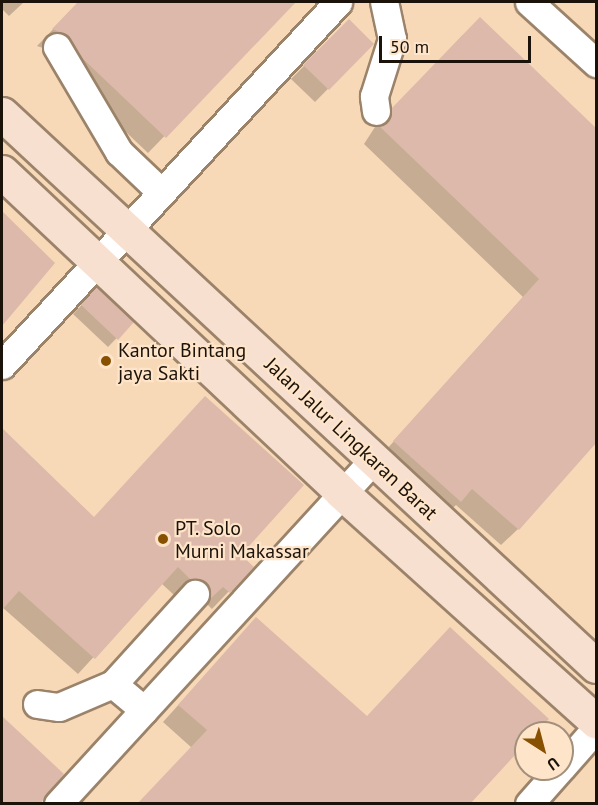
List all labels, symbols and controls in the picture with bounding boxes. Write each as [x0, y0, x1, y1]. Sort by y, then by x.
scale bar [382, 24, 534, 62]
text: 50 m [390, 35, 429, 58]
place label: Kantor Bintang jaya Sakti [118, 338, 246, 385]
street label: Jalan Jalur Lingkaran Barat [260, 353, 442, 525]
marker: Kantor Bintang jaya Sakti [99, 354, 113, 368]
place label: PT. Solo Murni Makassar [175, 516, 309, 563]
marker: PT. Solo Murni Makassar [156, 532, 170, 546]
north arrow [514, 721, 574, 781]
text: U [543, 753, 563, 775]

